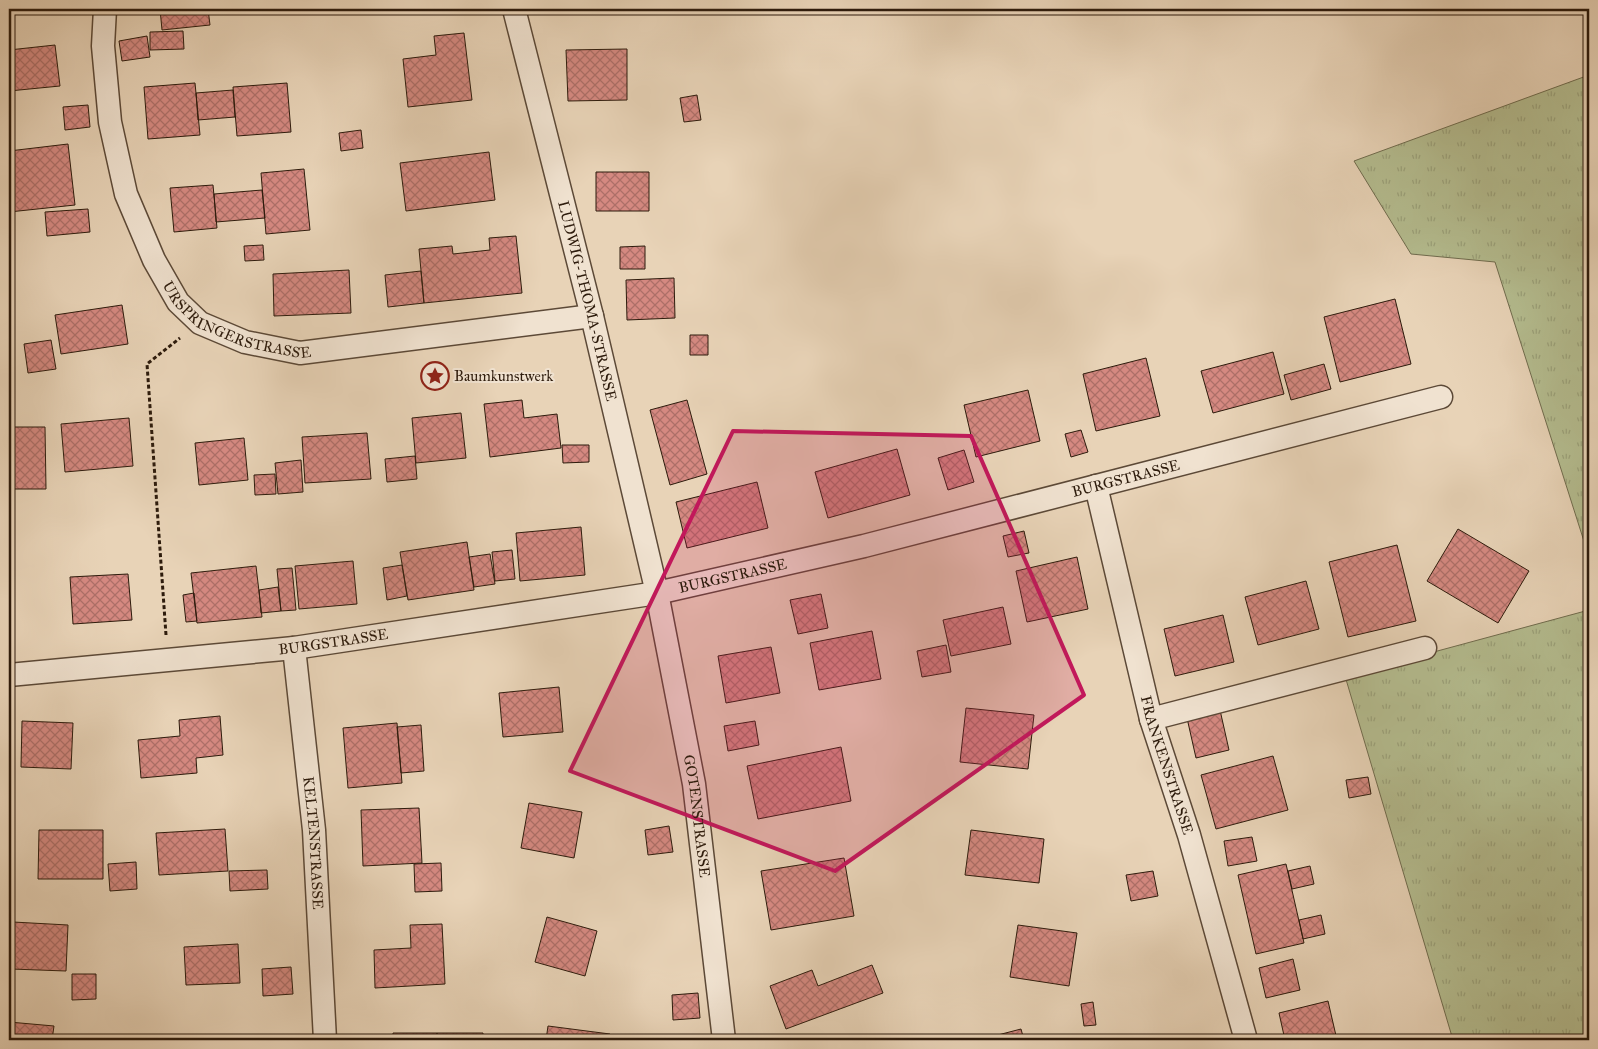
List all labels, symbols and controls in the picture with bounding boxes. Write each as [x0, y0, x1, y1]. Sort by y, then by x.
street label: LUDWIG-THOMA-STRASSE [554, 199, 621, 403]
street label: URSPRINGERSTRASSE [159, 278, 312, 362]
place icon: Baumkunstwerk [420, 361, 450, 391]
place label: Baumkunstwerk [454, 367, 553, 385]
street label: BURGSTRASSE [1070, 456, 1182, 501]
street label: BURGSTRASSE [677, 555, 789, 597]
street label: BURGSTRASSE [278, 625, 389, 658]
street label: FRANKENSTRASSE [1137, 694, 1197, 837]
street label: GOTENSTRASSE [680, 753, 714, 879]
street label: KELTENSTRASSE [299, 776, 327, 910]

